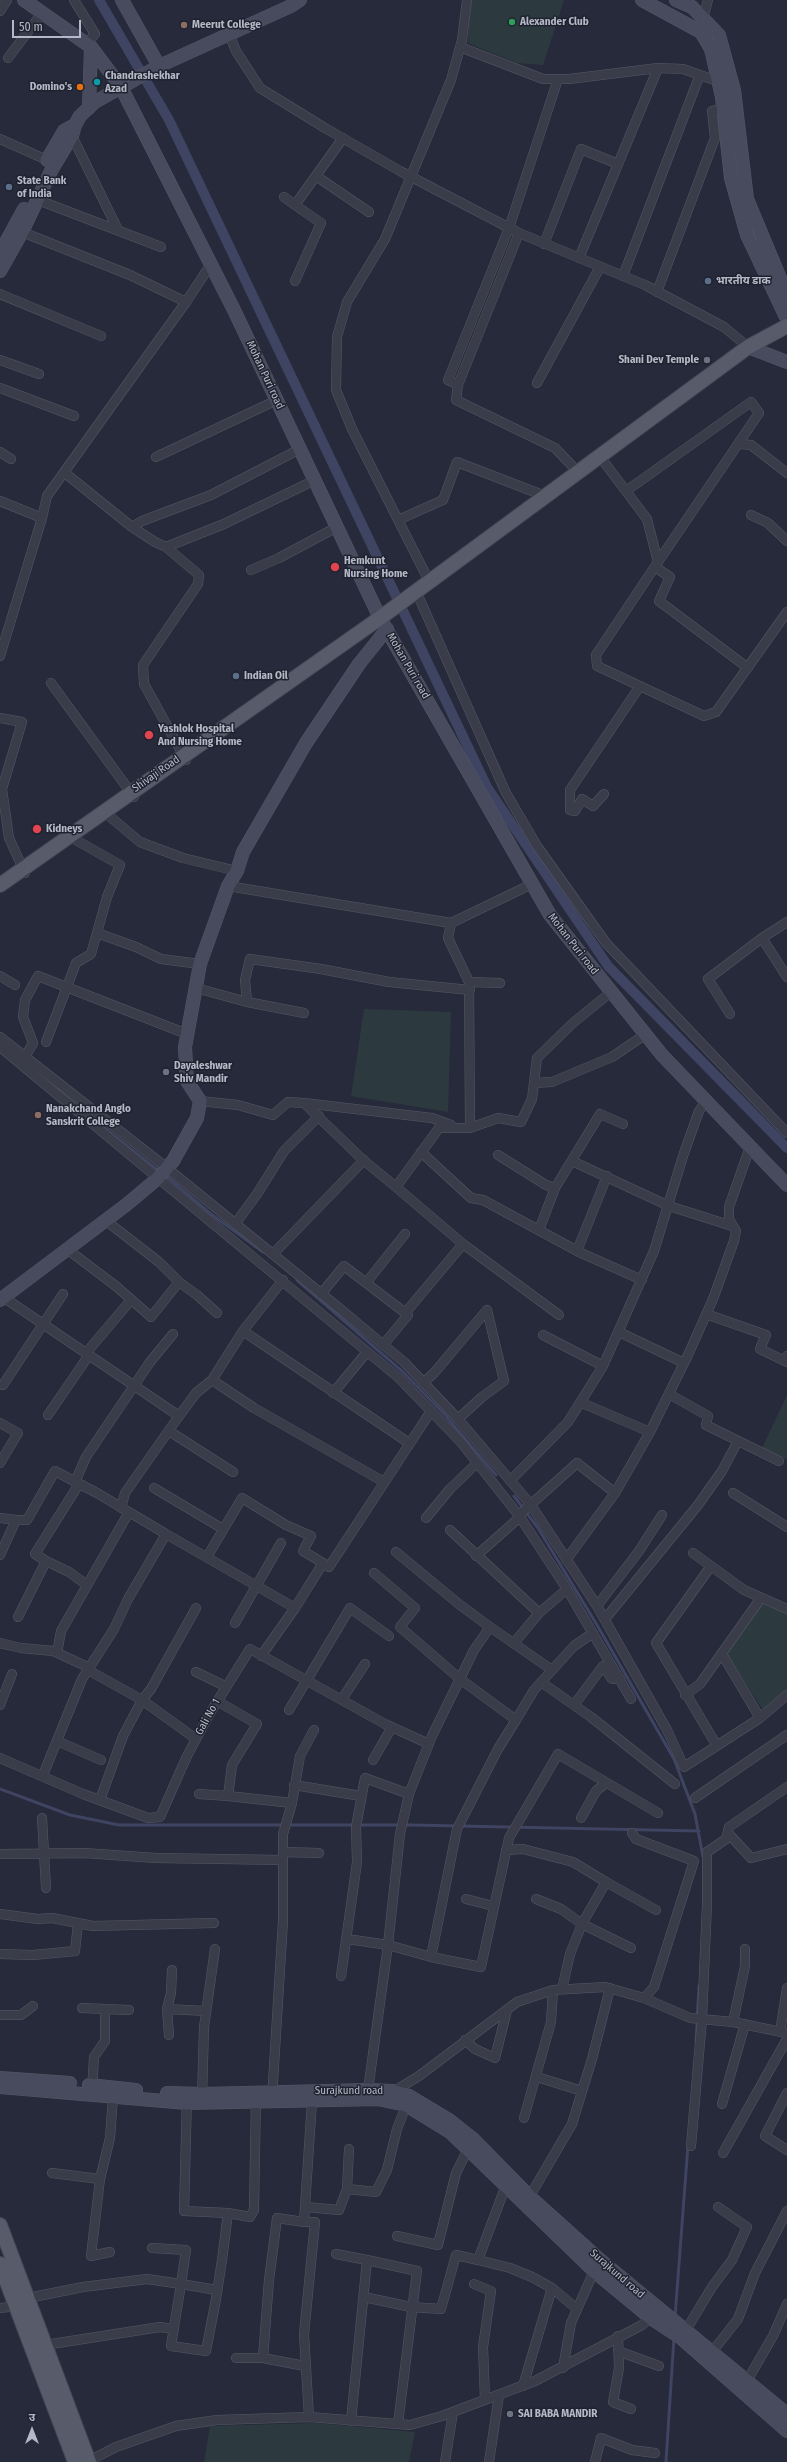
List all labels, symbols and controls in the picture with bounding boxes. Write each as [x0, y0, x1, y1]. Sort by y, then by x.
scale bar [14, 12, 83, 38]
place label: Alexander Club [520, 15, 589, 29]
marker: Alexander Club [507, 17, 517, 27]
place label: Meerut College [192, 18, 261, 32]
text: 50 m [19, 20, 43, 34]
marker: Meerut College [179, 20, 189, 30]
place label: Chandrashekhar Azad [105, 69, 180, 95]
marker: Chandrashekhar Azad [92, 77, 102, 87]
place label: Domino's [30, 80, 72, 94]
marker: Domino's [75, 82, 85, 92]
place label: State Bank of India [17, 174, 66, 200]
marker: State Bank of India [4, 182, 14, 192]
place label: भारतीय डाक [716, 274, 771, 288]
marker: भारतीय डाक [703, 276, 713, 286]
street label: Mohan Puri road [243, 339, 287, 411]
place label: Shani Dev Temple [618, 353, 699, 367]
marker: Shani Dev Temple [702, 355, 712, 365]
place label: Hemkunt Nursing Home [344, 554, 408, 580]
marker: Hemkunt Nursing Home [329, 561, 341, 573]
street label: Mohan Puri road [384, 631, 432, 701]
place label: Indian Oil [244, 669, 288, 683]
marker: Indian Oil [231, 671, 241, 681]
place label: Yashlok Hospital And Nursing Home [158, 722, 242, 748]
marker: Yashlok Hospital And Nursing Home [143, 729, 155, 741]
street label: Shivaji Road [130, 753, 182, 795]
place label: Kidneys [46, 822, 82, 836]
marker: Kidneys [31, 823, 43, 835]
street label: Mohan Puri road [545, 911, 601, 977]
place label: Dayaleshwar Shiv Mandir [174, 1059, 232, 1085]
marker: Dayaleshwar Shiv Mandir [161, 1067, 171, 1077]
place label: Nanakchand Anglo Sanskrit College [46, 1102, 131, 1128]
marker: Nanakchand Anglo Sanskrit College [33, 1110, 43, 1120]
street label: Gali No 1 [193, 1697, 223, 1737]
street label: Surajkund road [315, 2084, 383, 2098]
street label: Surajkund road [587, 2247, 647, 2301]
place label: SAI BABA MANDIR [518, 2407, 597, 2421]
marker: SAI BABA MANDIR [505, 2409, 515, 2419]
north arrow [12, 2410, 52, 2450]
text: उ [29, 2411, 35, 2424]

